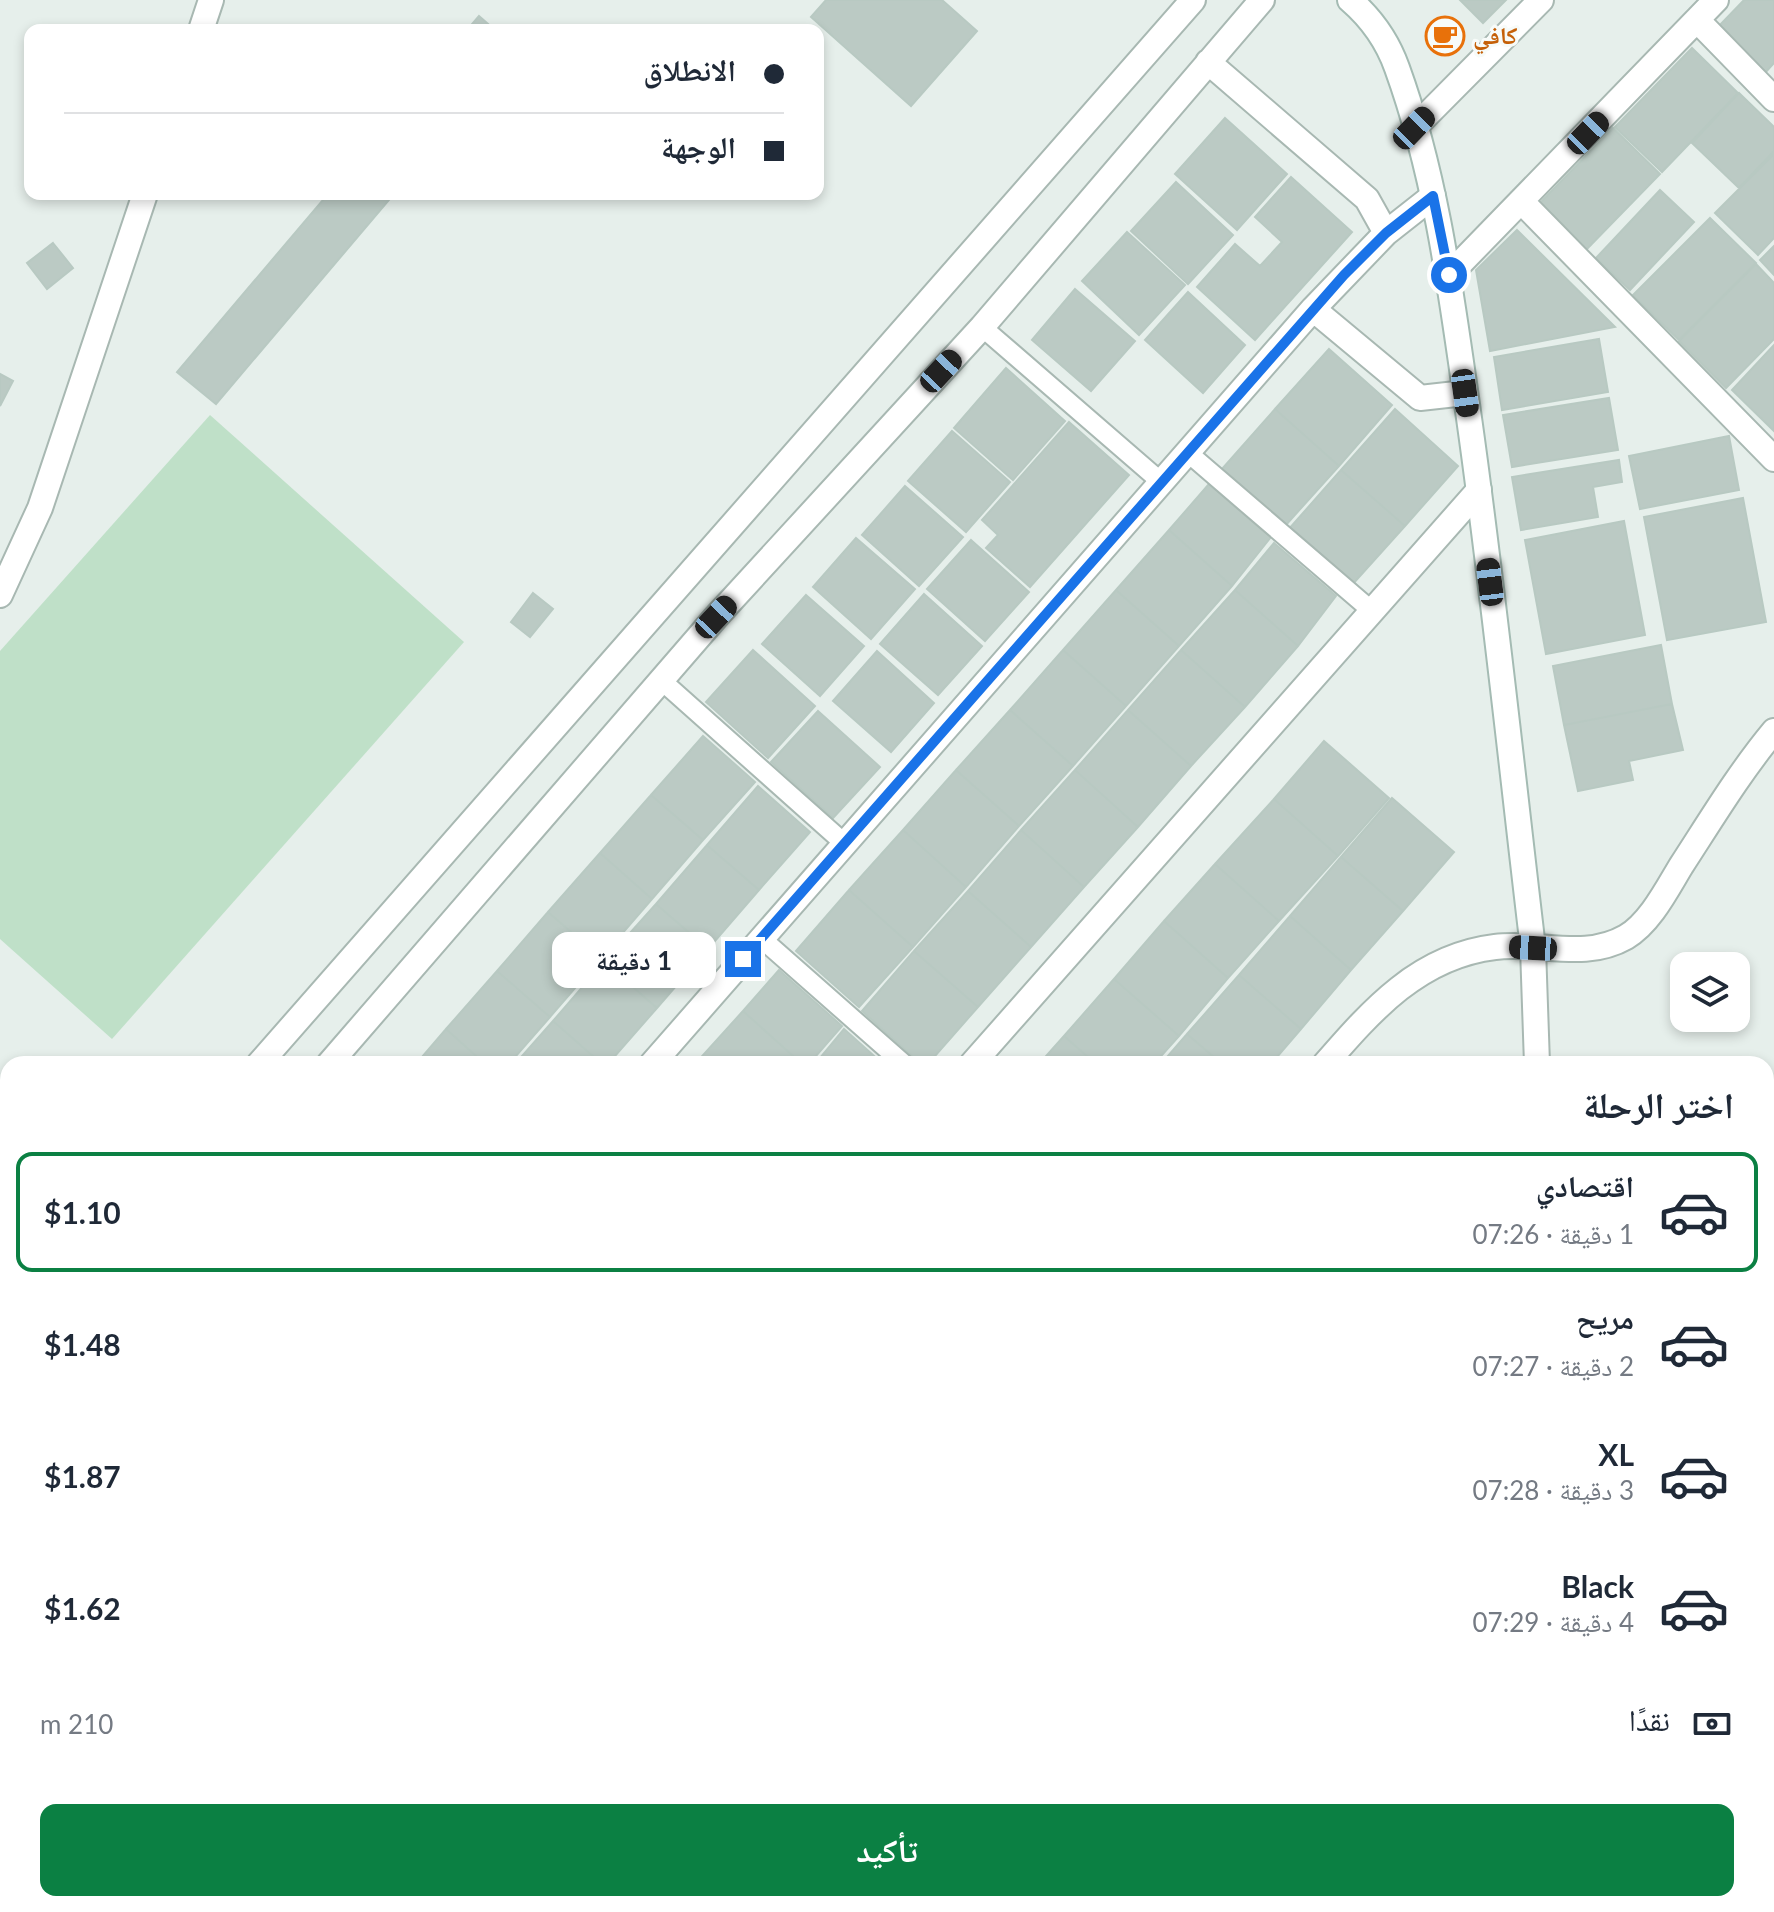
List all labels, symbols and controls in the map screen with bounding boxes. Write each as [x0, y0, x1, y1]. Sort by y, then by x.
cafe icon: كافي [1424, 15, 1466, 57]
place label: كافي [1473, 20, 1518, 55]
text: الانطلاق [643, 51, 736, 87]
car [1389, 102, 1439, 154]
car [1563, 107, 1613, 159]
text: الوجهة [661, 128, 736, 164]
route start [1431, 257, 1467, 293]
car [916, 345, 966, 397]
car [1450, 368, 1480, 418]
car [1475, 557, 1505, 607]
car [691, 591, 741, 643]
callout: 1 دقيقة [551, 931, 715, 987]
car [1508, 935, 1558, 961]
route end [725, 941, 761, 977]
text: 1 دقيقة [596, 944, 672, 976]
map controls [1670, 952, 1750, 1032]
button: layers [1670, 952, 1750, 1032]
text: اختر الرحلة [1583, 1082, 1734, 1126]
text: اقتصادي [1536, 1167, 1634, 1203]
icon: car [1658, 1176, 1730, 1248]
text: $1.10 [44, 1194, 121, 1230]
text: 1 دقيقة · 07:26 [1472, 1218, 1634, 1250]
text: مريح [1576, 1299, 1634, 1335]
icon: car [1658, 1308, 1730, 1380]
text: $1.48 [44, 1326, 121, 1362]
text: 2 دقيقة · 07:27 [1472, 1350, 1634, 1382]
text: XL [1598, 1436, 1634, 1472]
icon: car [1658, 1440, 1730, 1512]
text: $1.87 [44, 1458, 121, 1494]
text: 3 دقيقة · 07:28 [1472, 1474, 1634, 1506]
text: Black [1561, 1568, 1634, 1604]
icon: car [1658, 1572, 1730, 1644]
text: $1.62 [44, 1590, 121, 1626]
text: 4 دقيقة · 07:29 [1472, 1606, 1634, 1638]
text: نقدًا [1629, 1701, 1670, 1737]
icon: cash [1690, 1702, 1734, 1746]
text: 210 m [40, 1708, 113, 1740]
button: تأكيد [40, 1804, 1734, 1896]

